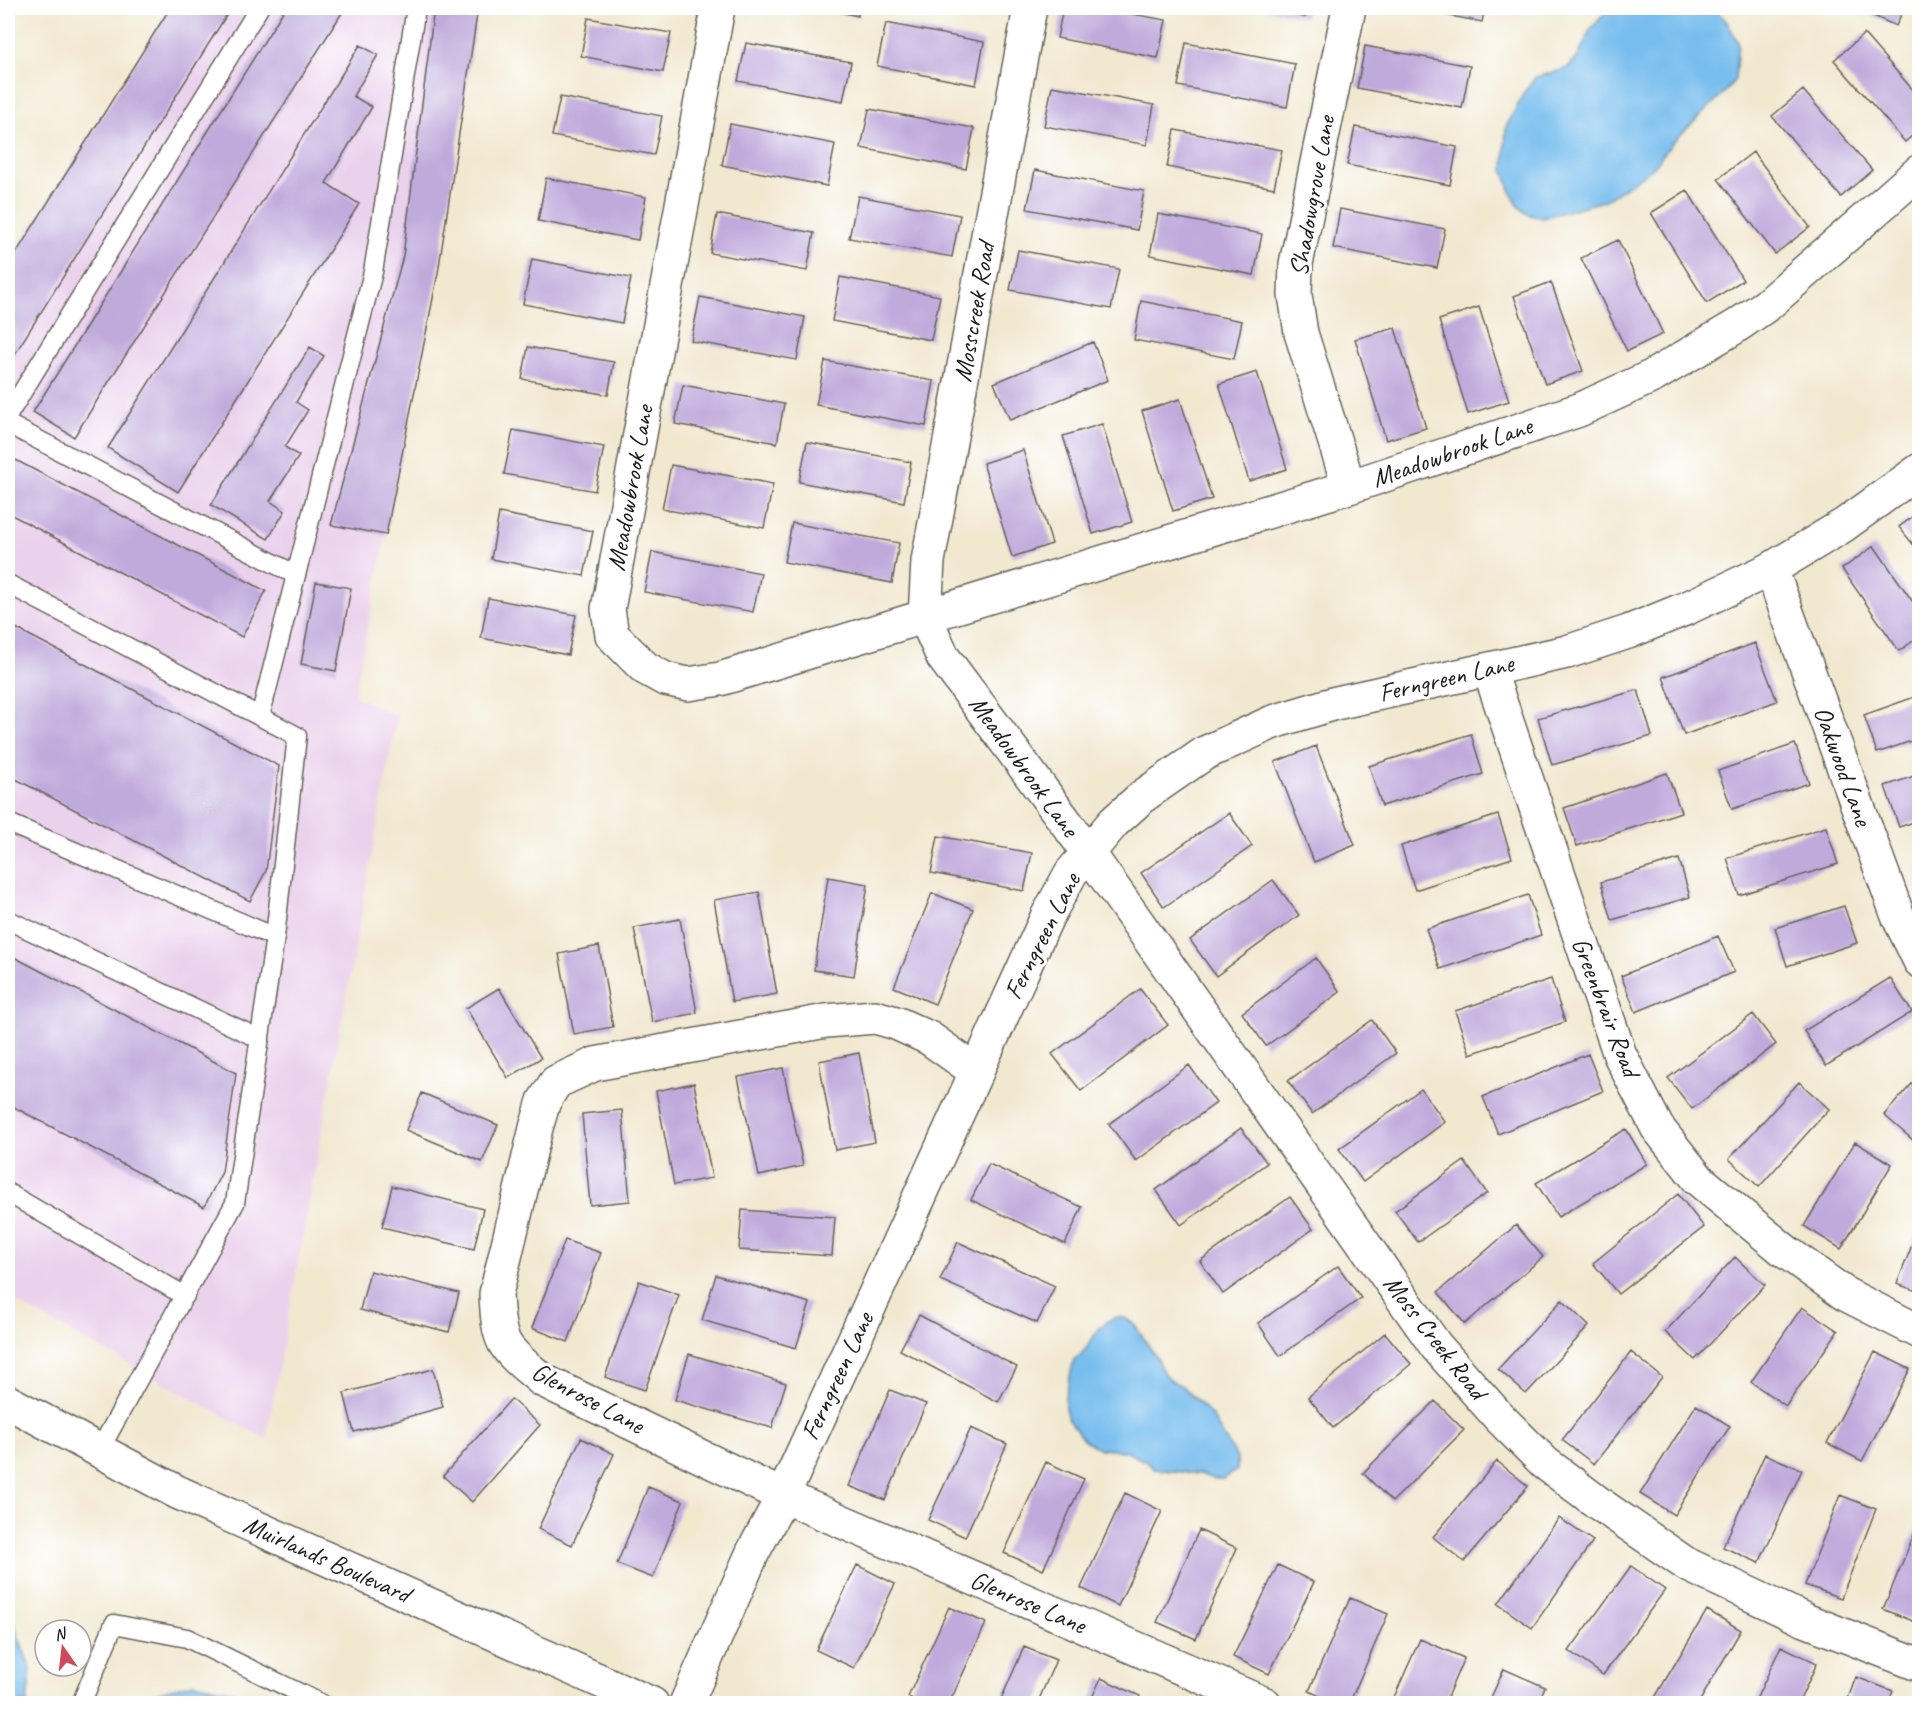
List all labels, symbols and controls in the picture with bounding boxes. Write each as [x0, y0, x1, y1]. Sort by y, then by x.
street label: Shadowgrove Lane [1282, 112, 1343, 279]
street label: Mosscreek Road [946, 236, 1003, 384]
street label: Meadowbrook Lane [599, 400, 661, 573]
street label: Meadowbrook Lane [1368, 408, 1539, 495]
street label: Ferngreen Lane [1376, 646, 1518, 709]
street label: Meadowbrook Lane [962, 689, 1088, 845]
street label: Oakwood Lane [1806, 702, 1880, 832]
street label: Ferngreen Lane [996, 866, 1089, 1005]
street label: Greenbrair Road [1564, 933, 1649, 1085]
street label: Moss Creek Road [1376, 1268, 1496, 1409]
street label: Ferngreen Lane [793, 1306, 882, 1445]
street label: Glenrose Lane [526, 1355, 651, 1442]
street label: Muirlands Boulevard [239, 1508, 419, 1612]
street label: Glenrose Lane [965, 1563, 1092, 1642]
north arrow [33, 1618, 93, 1678]
text: N [52, 1623, 70, 1645]

